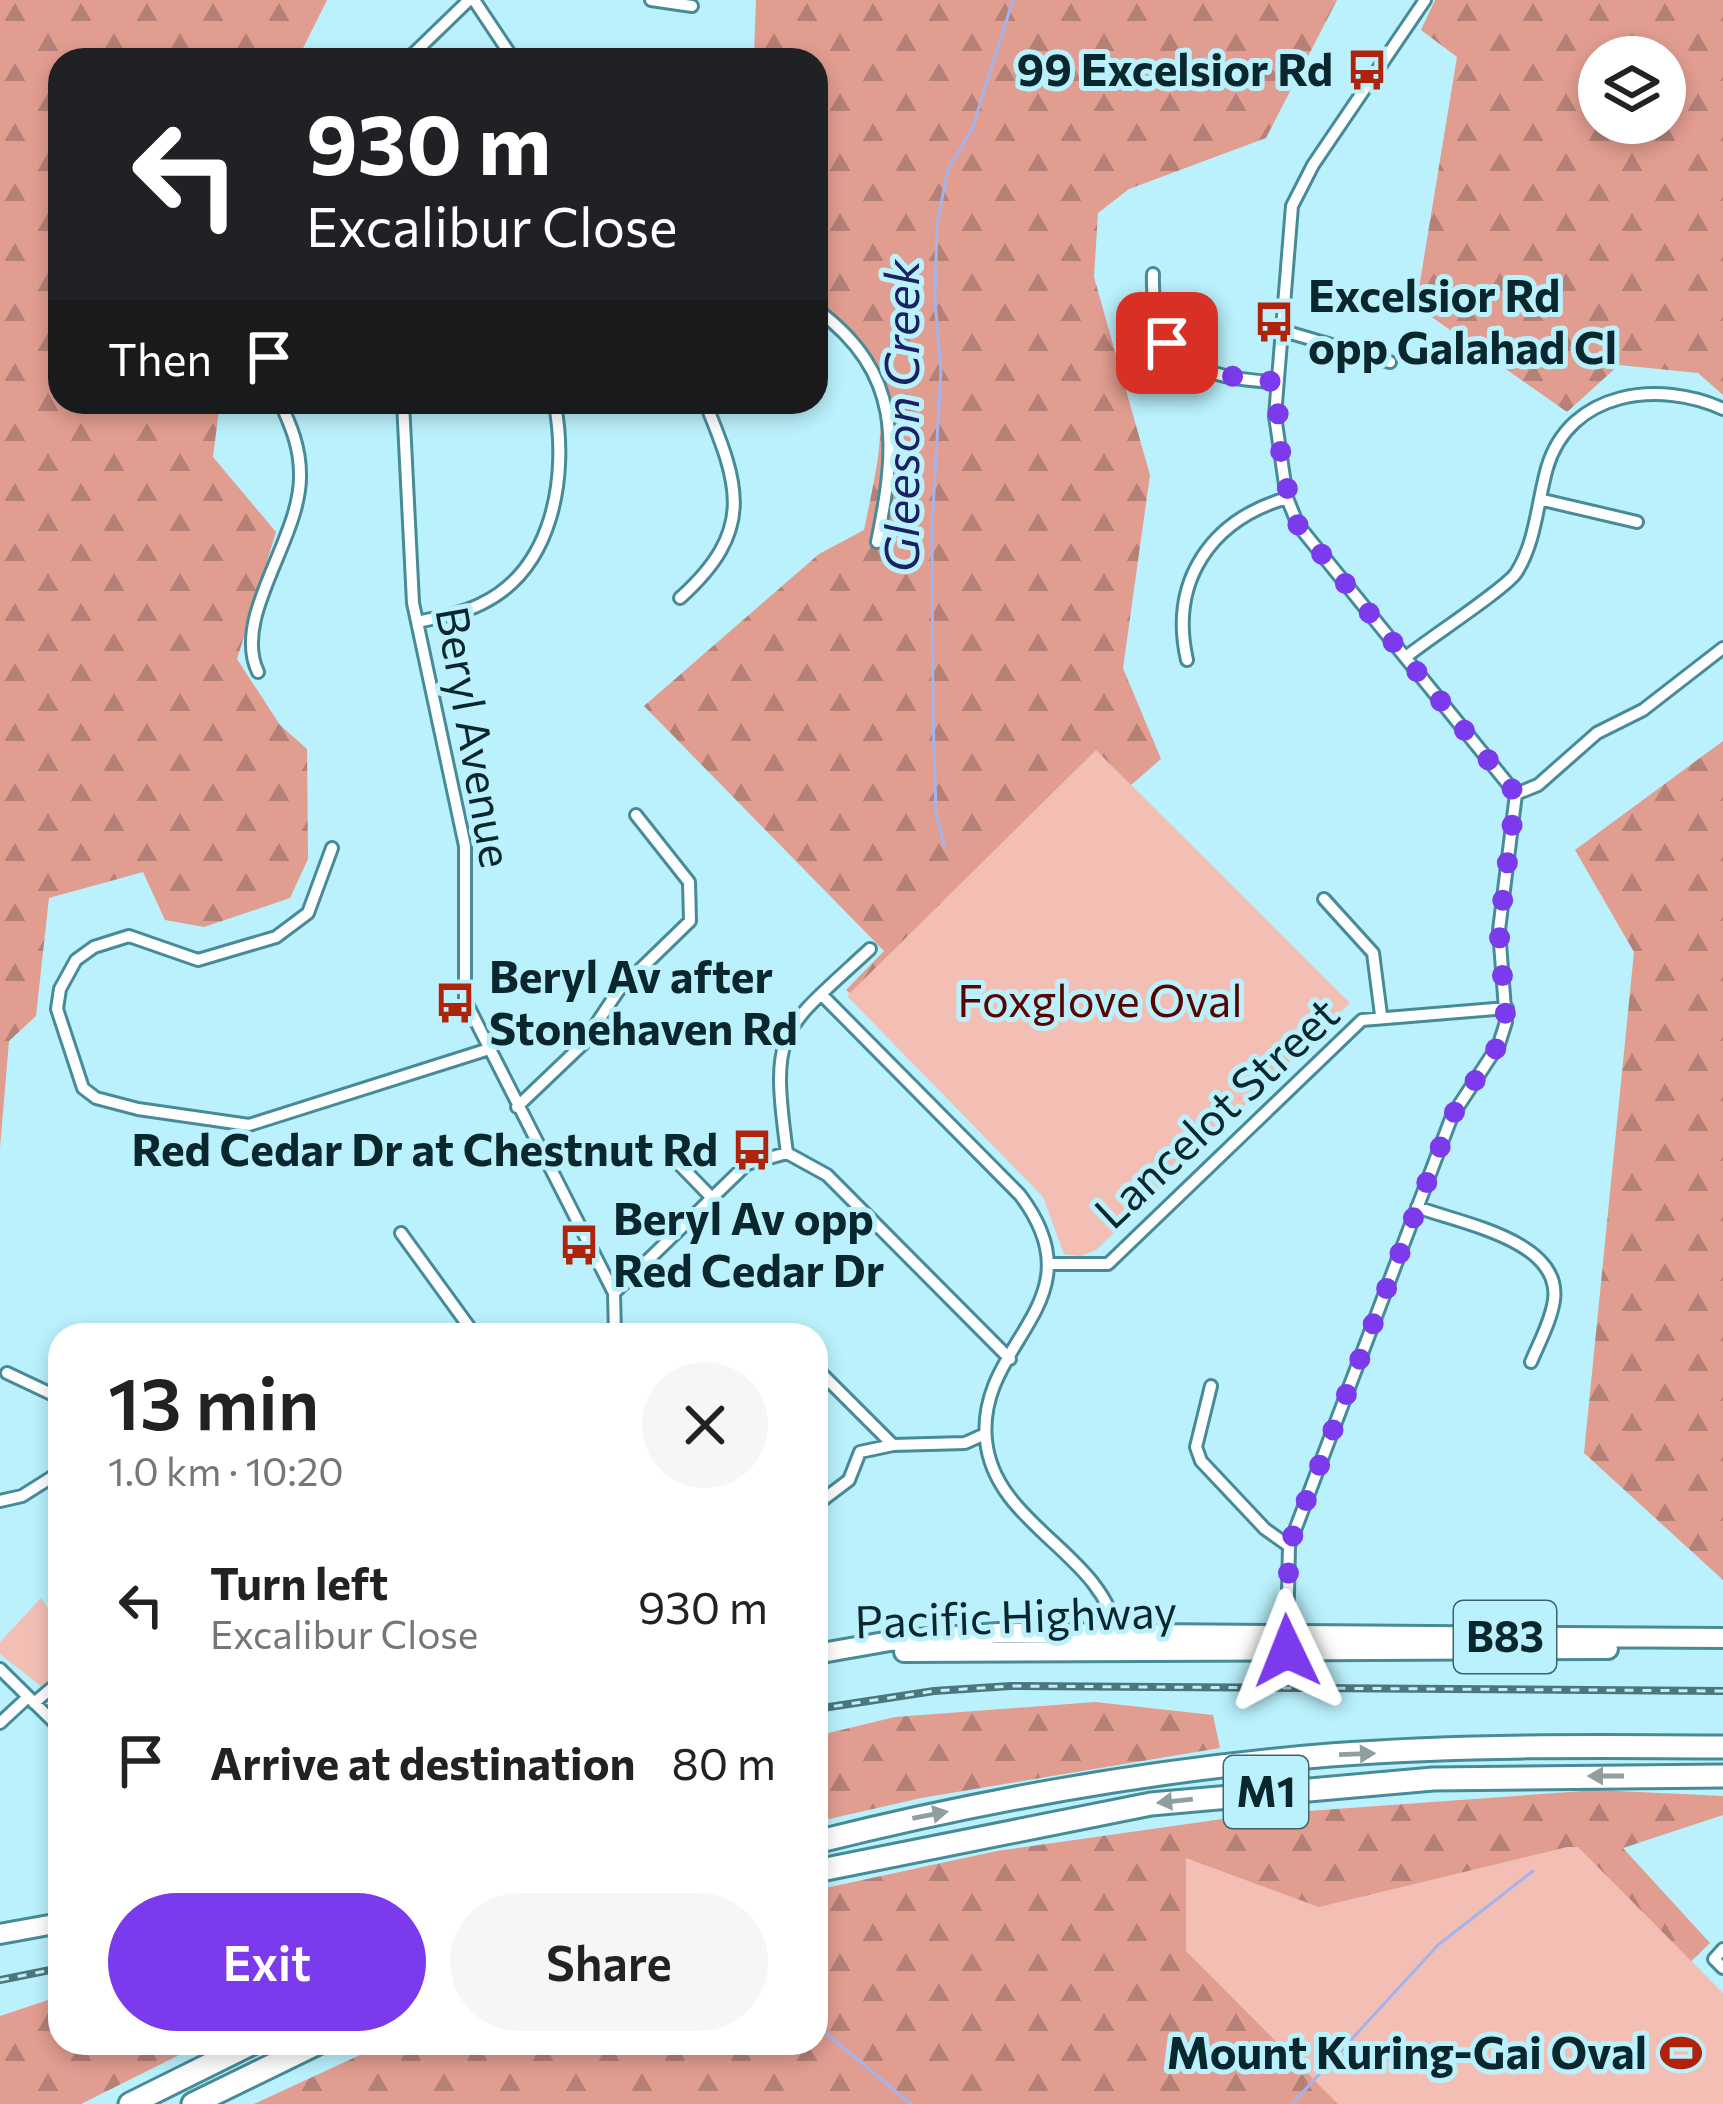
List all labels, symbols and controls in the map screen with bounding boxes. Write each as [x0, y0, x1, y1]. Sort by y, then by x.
map controls [1578, 36, 1686, 144]
button: layers [1578, 36, 1686, 144]
place label: 99 Excelsior Rd [1017, 40, 1333, 95]
bus stop icon: 99 Excelsior Rd [1344, 47, 1390, 93]
text: 930 m [306, 90, 551, 192]
icon: left [108, 96, 264, 252]
text: Excalibur Close [306, 192, 678, 258]
water label: Gleeson Creek [870, 258, 929, 573]
place label: Excelsior Rd opp Galahad Cl [1308, 266, 1617, 373]
pin [1116, 292, 1218, 394]
bus stop icon: Excelsior Rd opp Galahad Cl [1251, 299, 1297, 345]
icon: arrive [1134, 310, 1200, 376]
icon: arrive [236, 324, 302, 390]
text: Then [108, 330, 212, 385]
street label: Beryl Avenue [426, 602, 526, 871]
place label: Beryl Av after Stonehaven Rd [489, 947, 798, 1054]
park label: Foxglove Oval [957, 971, 1243, 1026]
bus stop icon: Beryl Av after Stonehaven Rd [432, 980, 478, 1026]
street label: Lancelot Street [1082, 984, 1349, 1238]
place label: Red Cedar Dr at Chestnut Rd [131, 1120, 718, 1175]
bus stop icon: Red Cedar Dr at Chestnut Rd [729, 1127, 775, 1173]
place label: Beryl Av opp Red Cedar Dr [613, 1189, 884, 1296]
bus stop icon: Beryl Av opp Red Cedar Dr [556, 1222, 602, 1268]
text: 13 min [108, 1357, 319, 1445]
button: close [642, 1362, 768, 1488]
text: 1.0 km · 10:20 [108, 1446, 344, 1494]
text: Turn left [210, 1554, 388, 1609]
icon: left [108, 1572, 174, 1638]
text: 930 m [638, 1578, 768, 1633]
street label: Pacific Highway [854, 1581, 1178, 1648]
position arrow [1224, 1588, 1350, 1714]
road number: B83 [1454, 1601, 1556, 1673]
text: Excalibur Close [210, 1609, 478, 1657]
icon: arrive [108, 1728, 174, 1794]
text: Arrive at destination [210, 1734, 636, 1789]
text: 80 m [672, 1734, 776, 1789]
one-way arrow [1339, 1744, 1377, 1763]
road number: M1 [1224, 1756, 1308, 1828]
one-way arrow [1586, 1766, 1624, 1785]
one-way arrow [1156, 1792, 1193, 1811]
one-way arrow [911, 1805, 949, 1824]
button: Exit [108, 1893, 426, 2031]
button: Share [450, 1893, 768, 2031]
place label: Mount Kuring-Gai Oval [1167, 2023, 1647, 2078]
sports icon: Mount Kuring-Gai Oval [1658, 2030, 1704, 2076]

